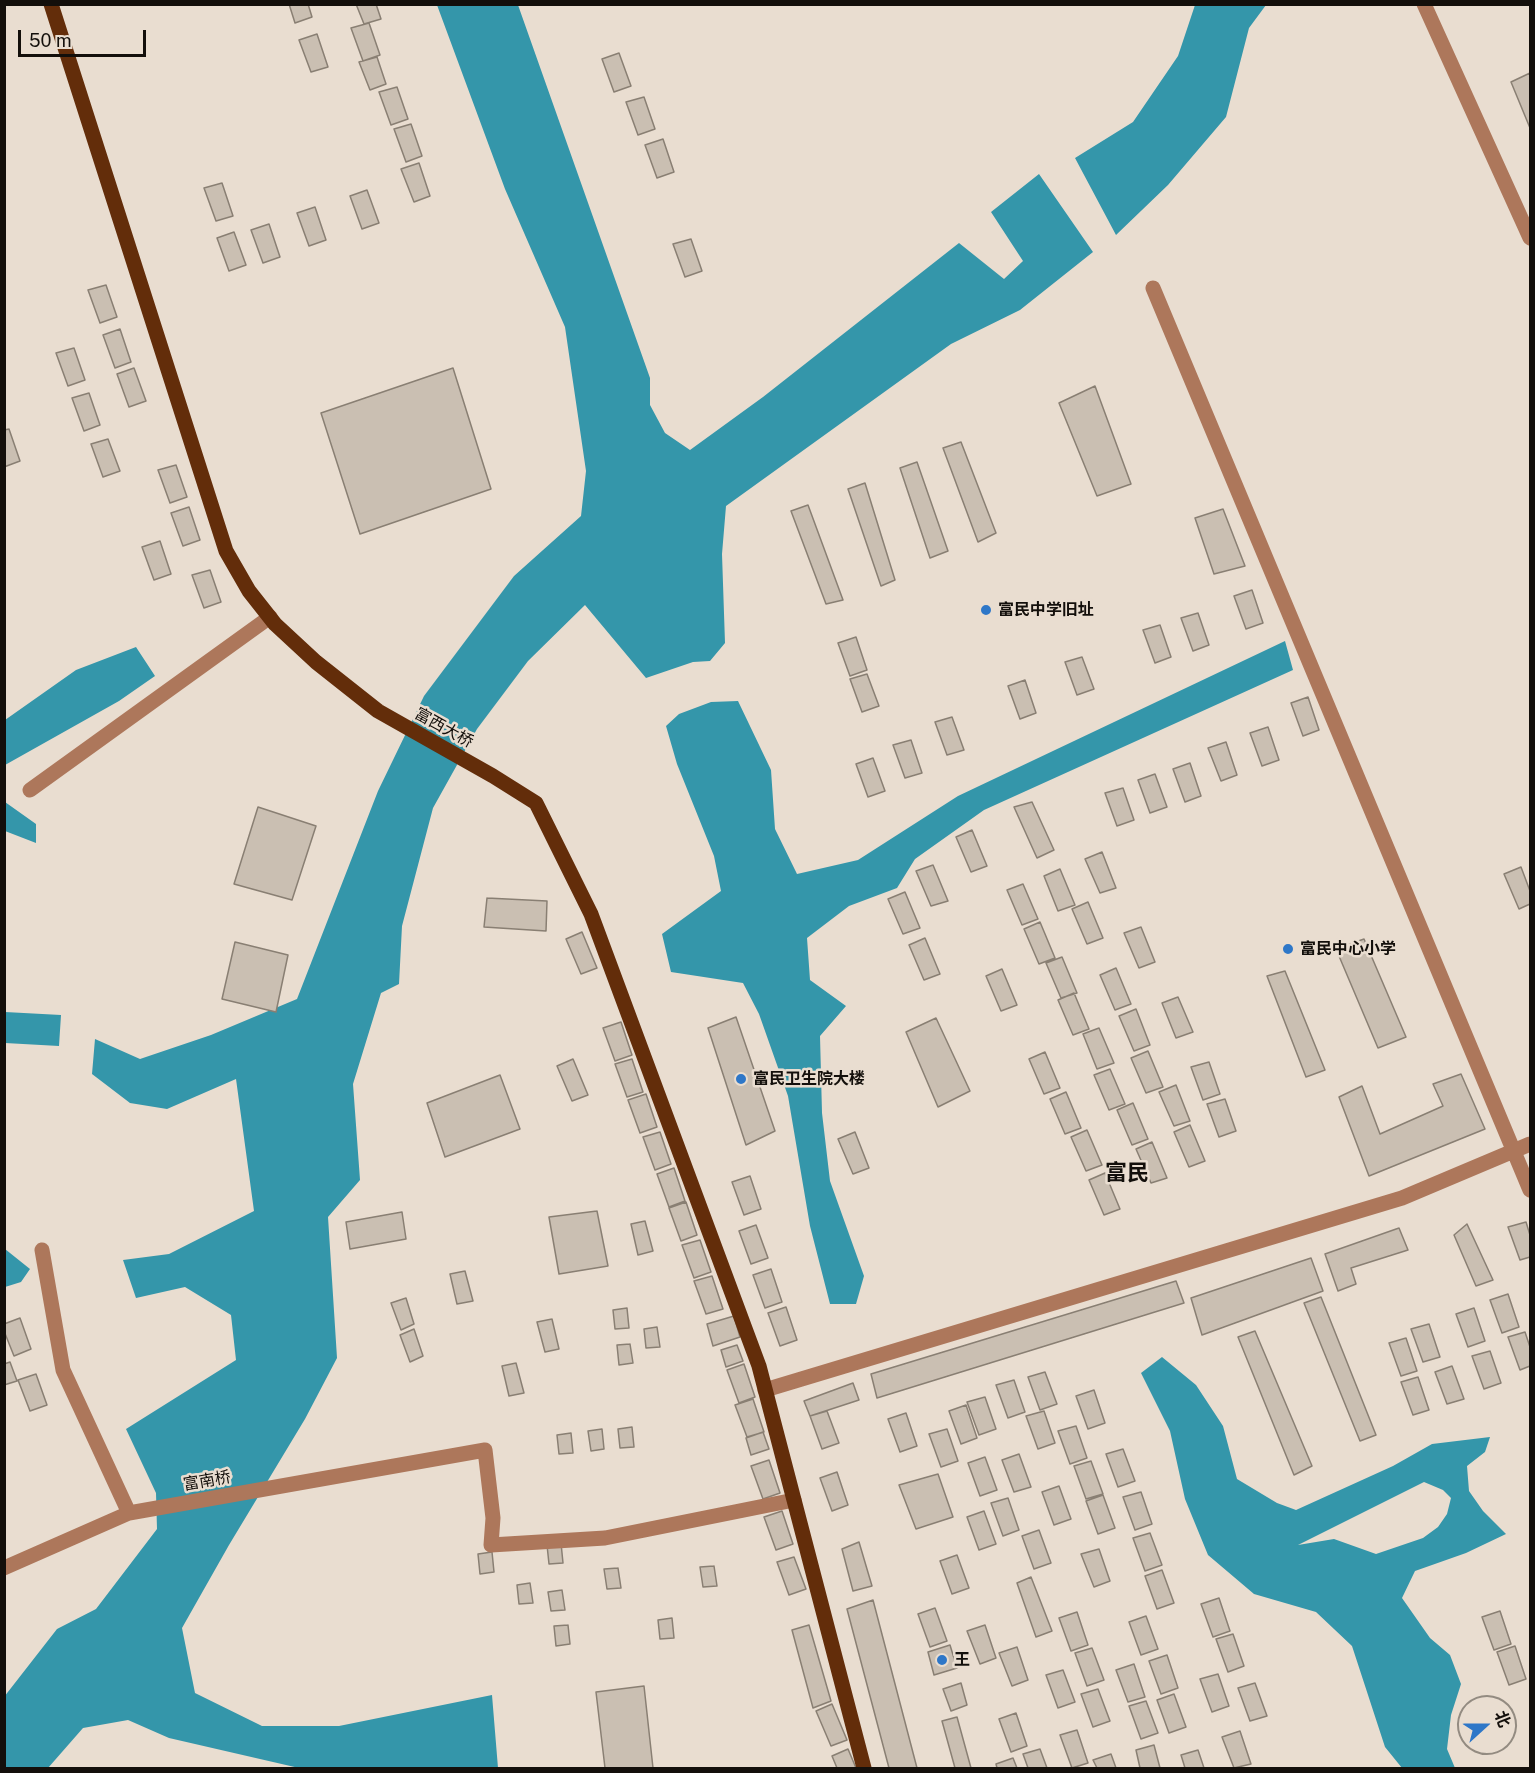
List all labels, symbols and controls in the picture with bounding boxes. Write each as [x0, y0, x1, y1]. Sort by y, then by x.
scale bar [21, 18, 148, 56]
text: 50 m [29, 30, 72, 51]
place label: 富民中学旧址 [998, 600, 1094, 620]
marker: 富民中学旧址 [979, 603, 993, 617]
street label: 富西大桥 [411, 704, 477, 752]
place label: 富民中心小学 [1300, 939, 1396, 959]
marker: 富民中心小学 [1281, 942, 1295, 956]
place label: 富民卫生院大楼 [753, 1069, 865, 1089]
marker: 富民卫生院大楼 [734, 1072, 748, 1086]
district label: 富民 [1105, 1160, 1149, 1186]
street label: 富南桥 [182, 1467, 232, 1495]
place label: 王 [954, 1650, 970, 1670]
marker: 王 [935, 1653, 949, 1667]
north arrow [1457, 1695, 1517, 1755]
text: 北 [1491, 1708, 1514, 1730]

